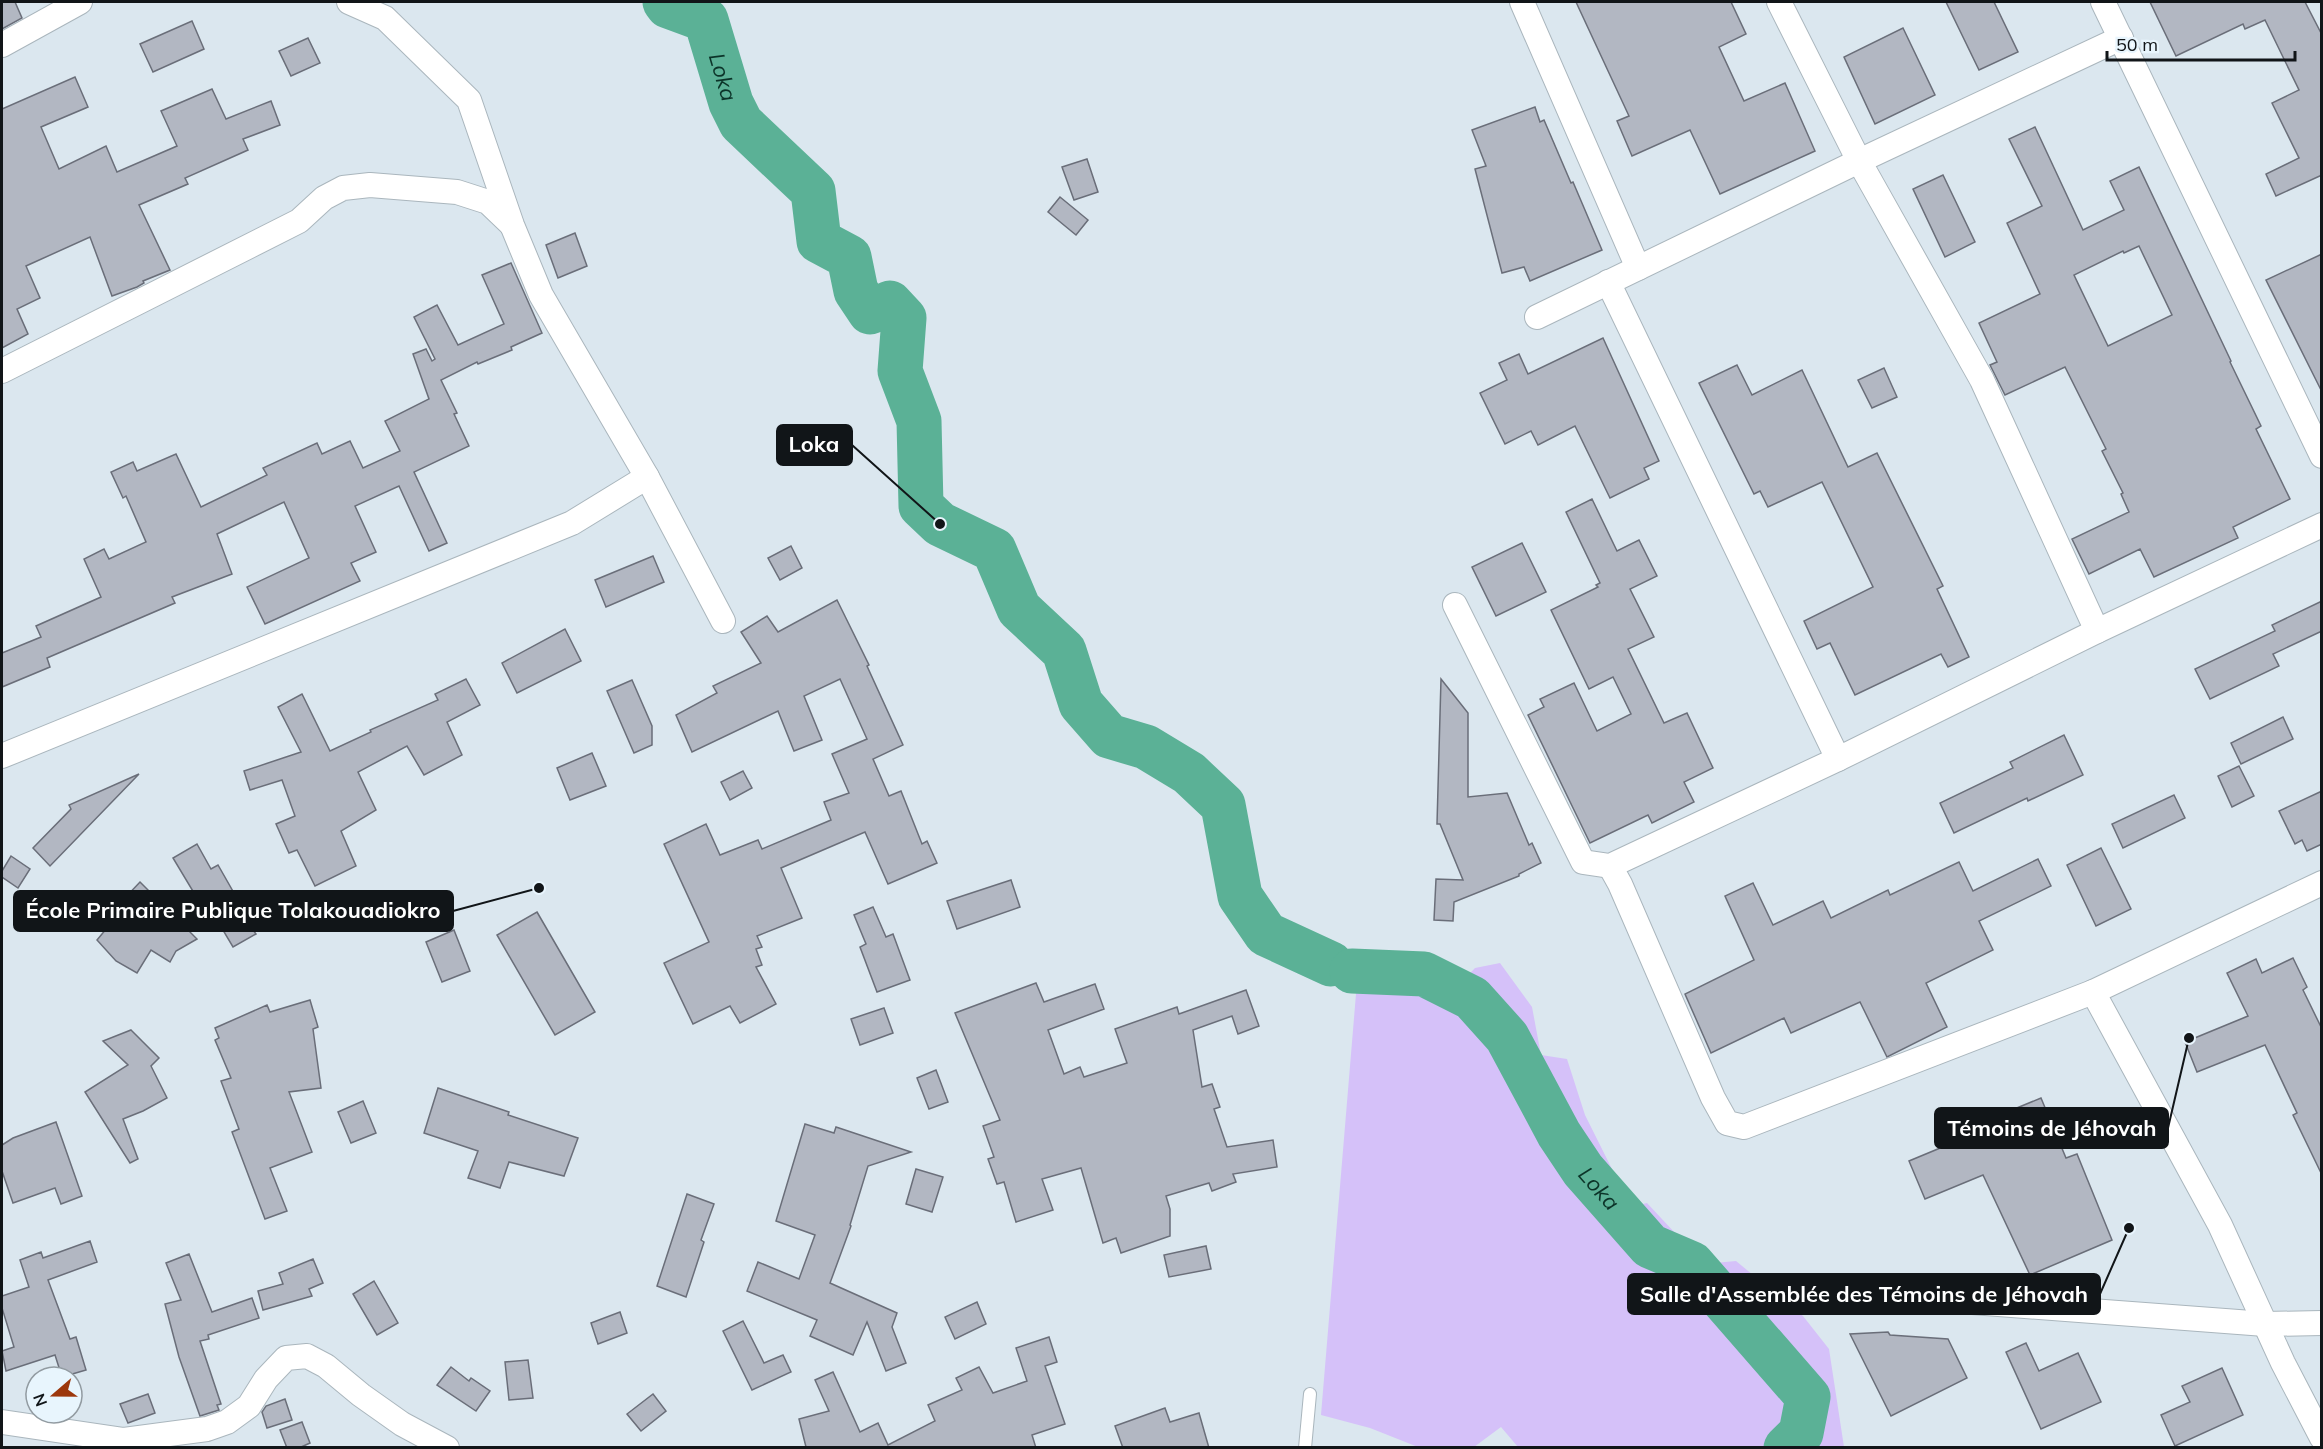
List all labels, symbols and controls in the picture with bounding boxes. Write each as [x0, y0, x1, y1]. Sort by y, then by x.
scale bar [2107, 24, 2294, 62]
text: 50 m [2116, 33, 2158, 56]
water label: Loka [703, 50, 744, 104]
callout: Loka [777, 425, 852, 465]
text: Loka [789, 430, 839, 458]
callout: École Primaire Publique Tolakouadiokro [14, 891, 453, 931]
text: École Primaire Publique Tolakouadiokro [26, 896, 440, 924]
callout: Témoins de Jéhovah [1935, 1108, 2168, 1148]
text: Témoins de Jéhovah [1947, 1114, 2157, 1142]
water label: Loka [1573, 1161, 1626, 1216]
callout: Salle d'Assemblée des Témoins de Jéhovah [1628, 1274, 2100, 1314]
text: Salle d'Assemblée des Témoins de Jéhovah [1640, 1280, 2088, 1308]
north arrow [24, 1365, 84, 1425]
text: N [28, 1391, 51, 1409]

